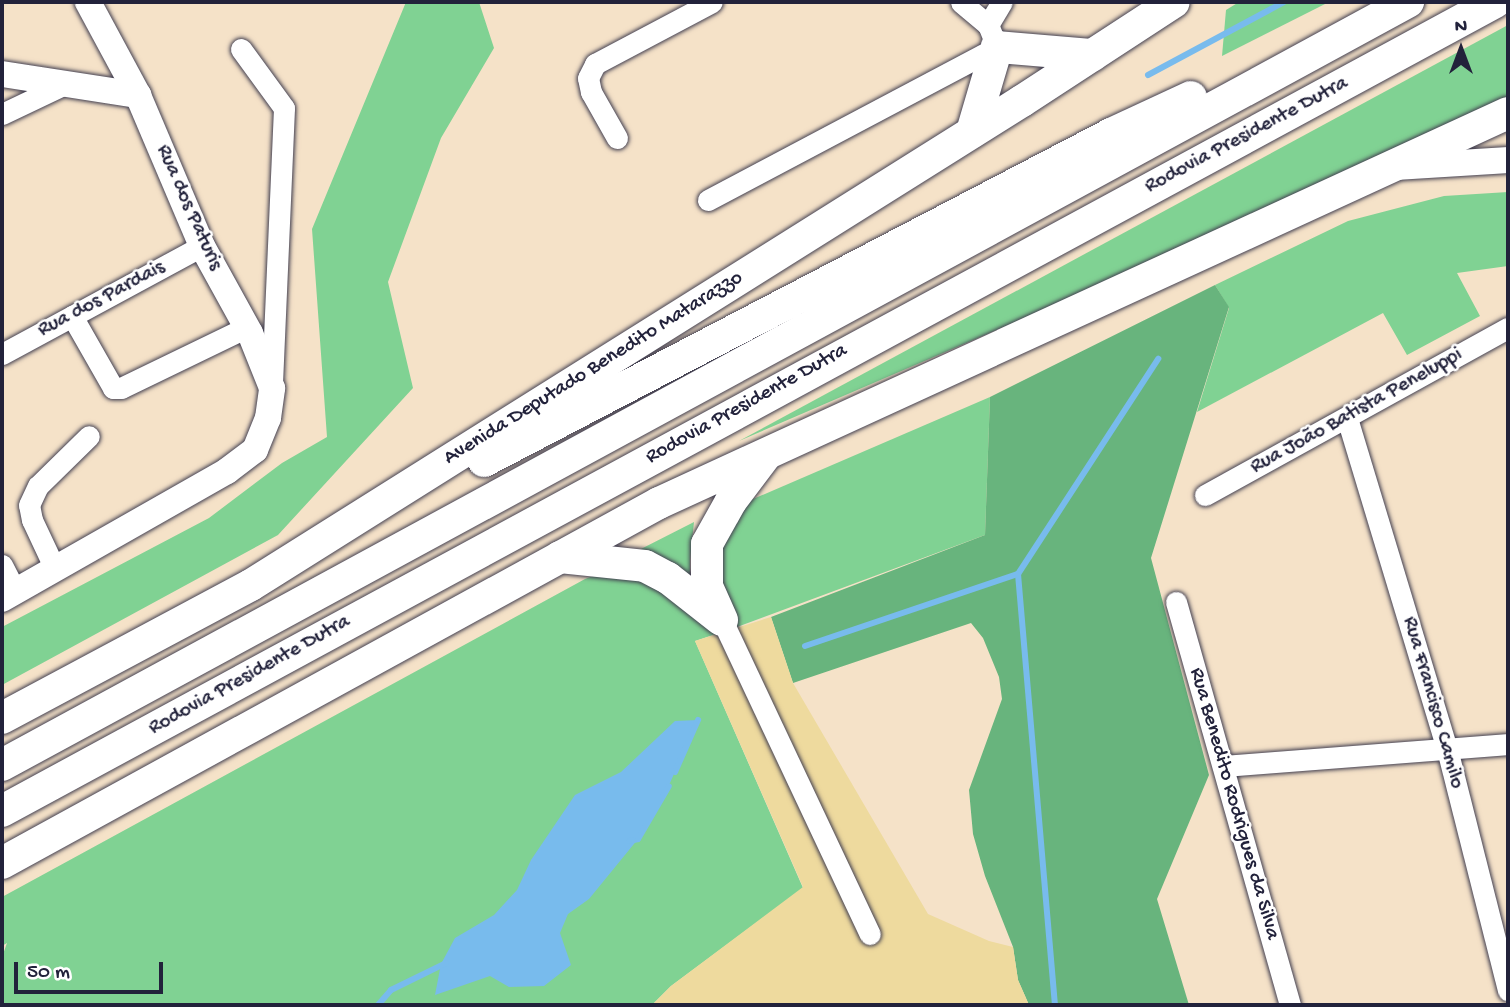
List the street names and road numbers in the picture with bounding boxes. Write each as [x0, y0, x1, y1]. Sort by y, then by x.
street label: Rodovia Presidente Dutra [1141, 72, 1353, 200]
street label: Rua dos Paturis [149, 141, 227, 275]
street label: Rua dos Pardais [34, 256, 170, 344]
street label: Avenida Deputado Benedito Matarazzo [440, 266, 748, 472]
street label: Rodovia Presidente Dutra [642, 339, 852, 471]
street label: Rua João Batista Peneluppi [1247, 343, 1467, 481]
street label: Rodovia Presidente Dutra [145, 610, 355, 742]
street label: Rua Francisco Camilo [1395, 614, 1469, 792]
street label: Rua Benedito Rodrigues da Silva [1182, 665, 1284, 943]

